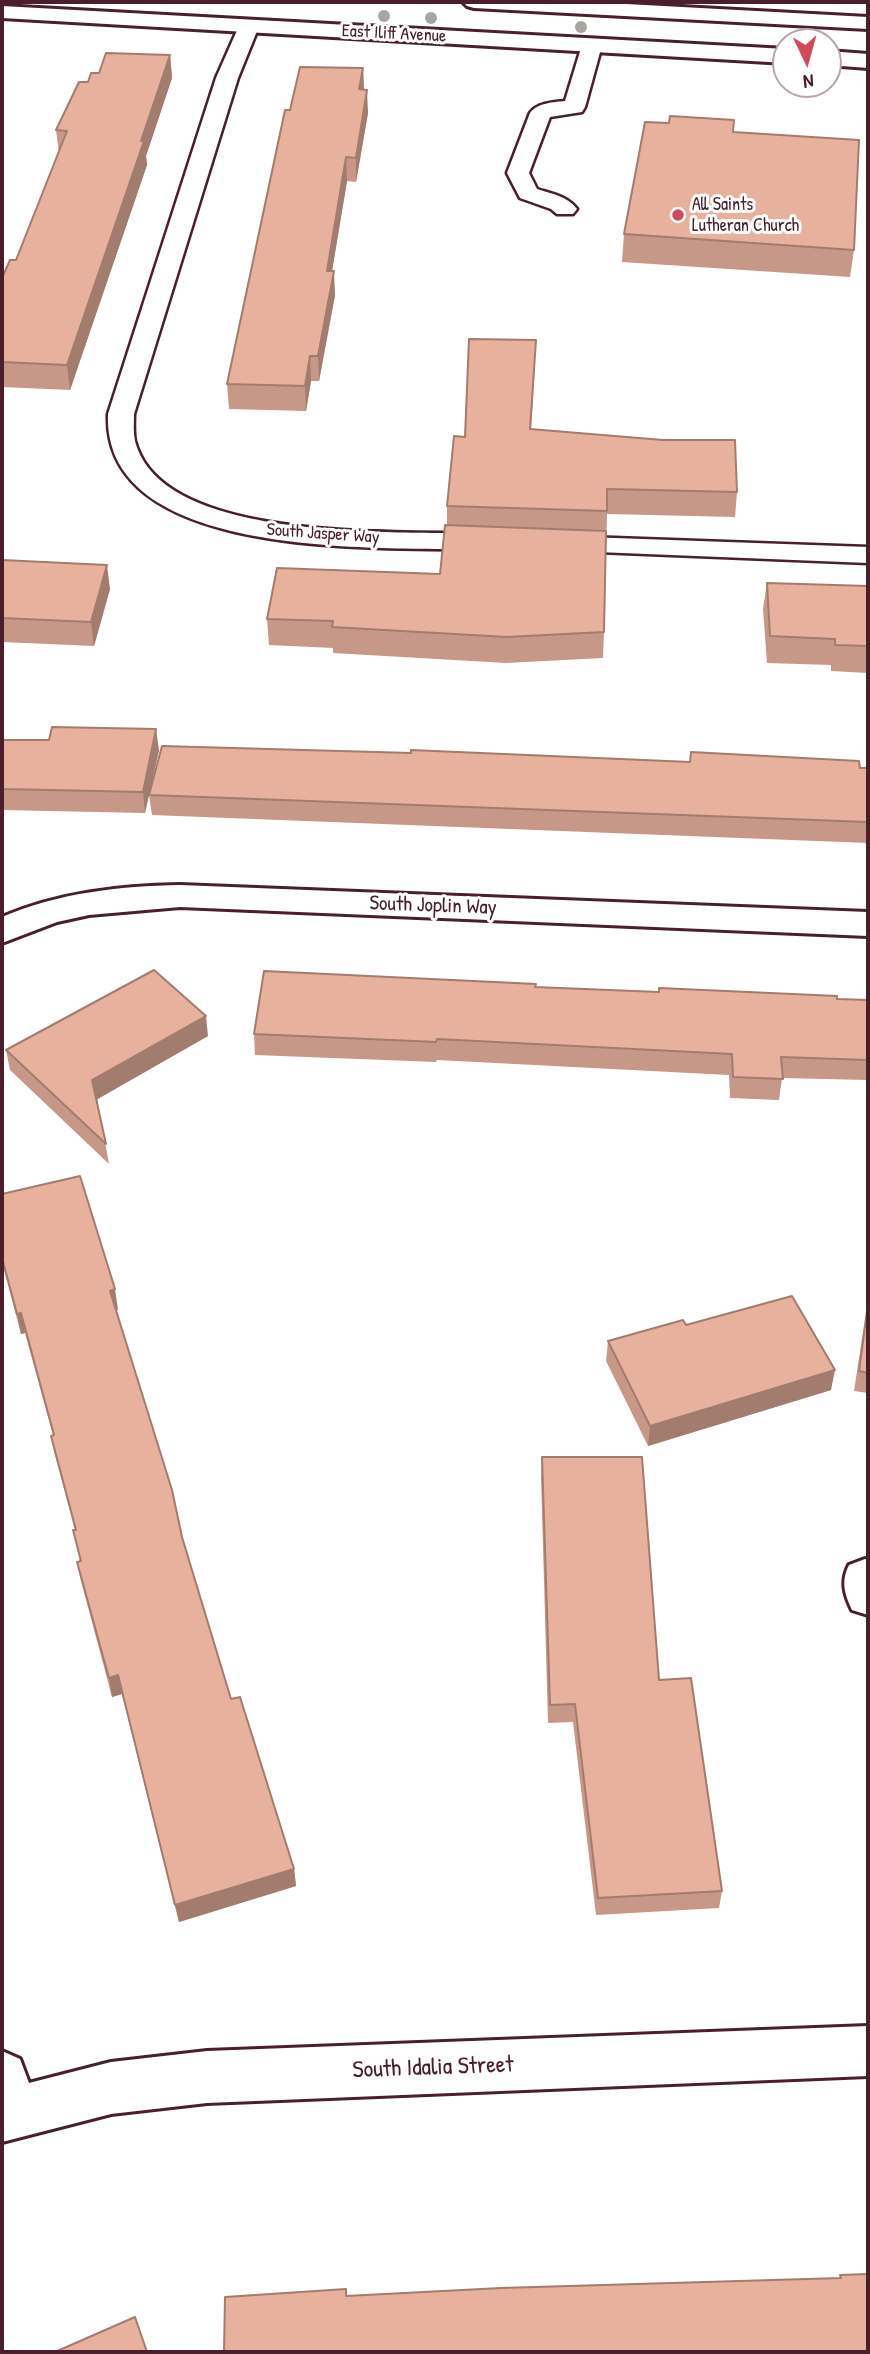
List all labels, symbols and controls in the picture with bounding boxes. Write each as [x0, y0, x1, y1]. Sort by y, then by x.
street label: East Iliff Avenue [341, 20, 447, 48]
north arrow [772, 28, 842, 98]
text: N [802, 69, 815, 95]
place label: All Saints Lutheran Church [692, 194, 799, 236]
marker: All Saints Lutheran Church [670, 207, 686, 223]
street label: South Jasper Way [266, 519, 380, 549]
street label: South Joplin Way [369, 891, 497, 921]
street label: South Idalia Street [352, 2051, 514, 2085]

